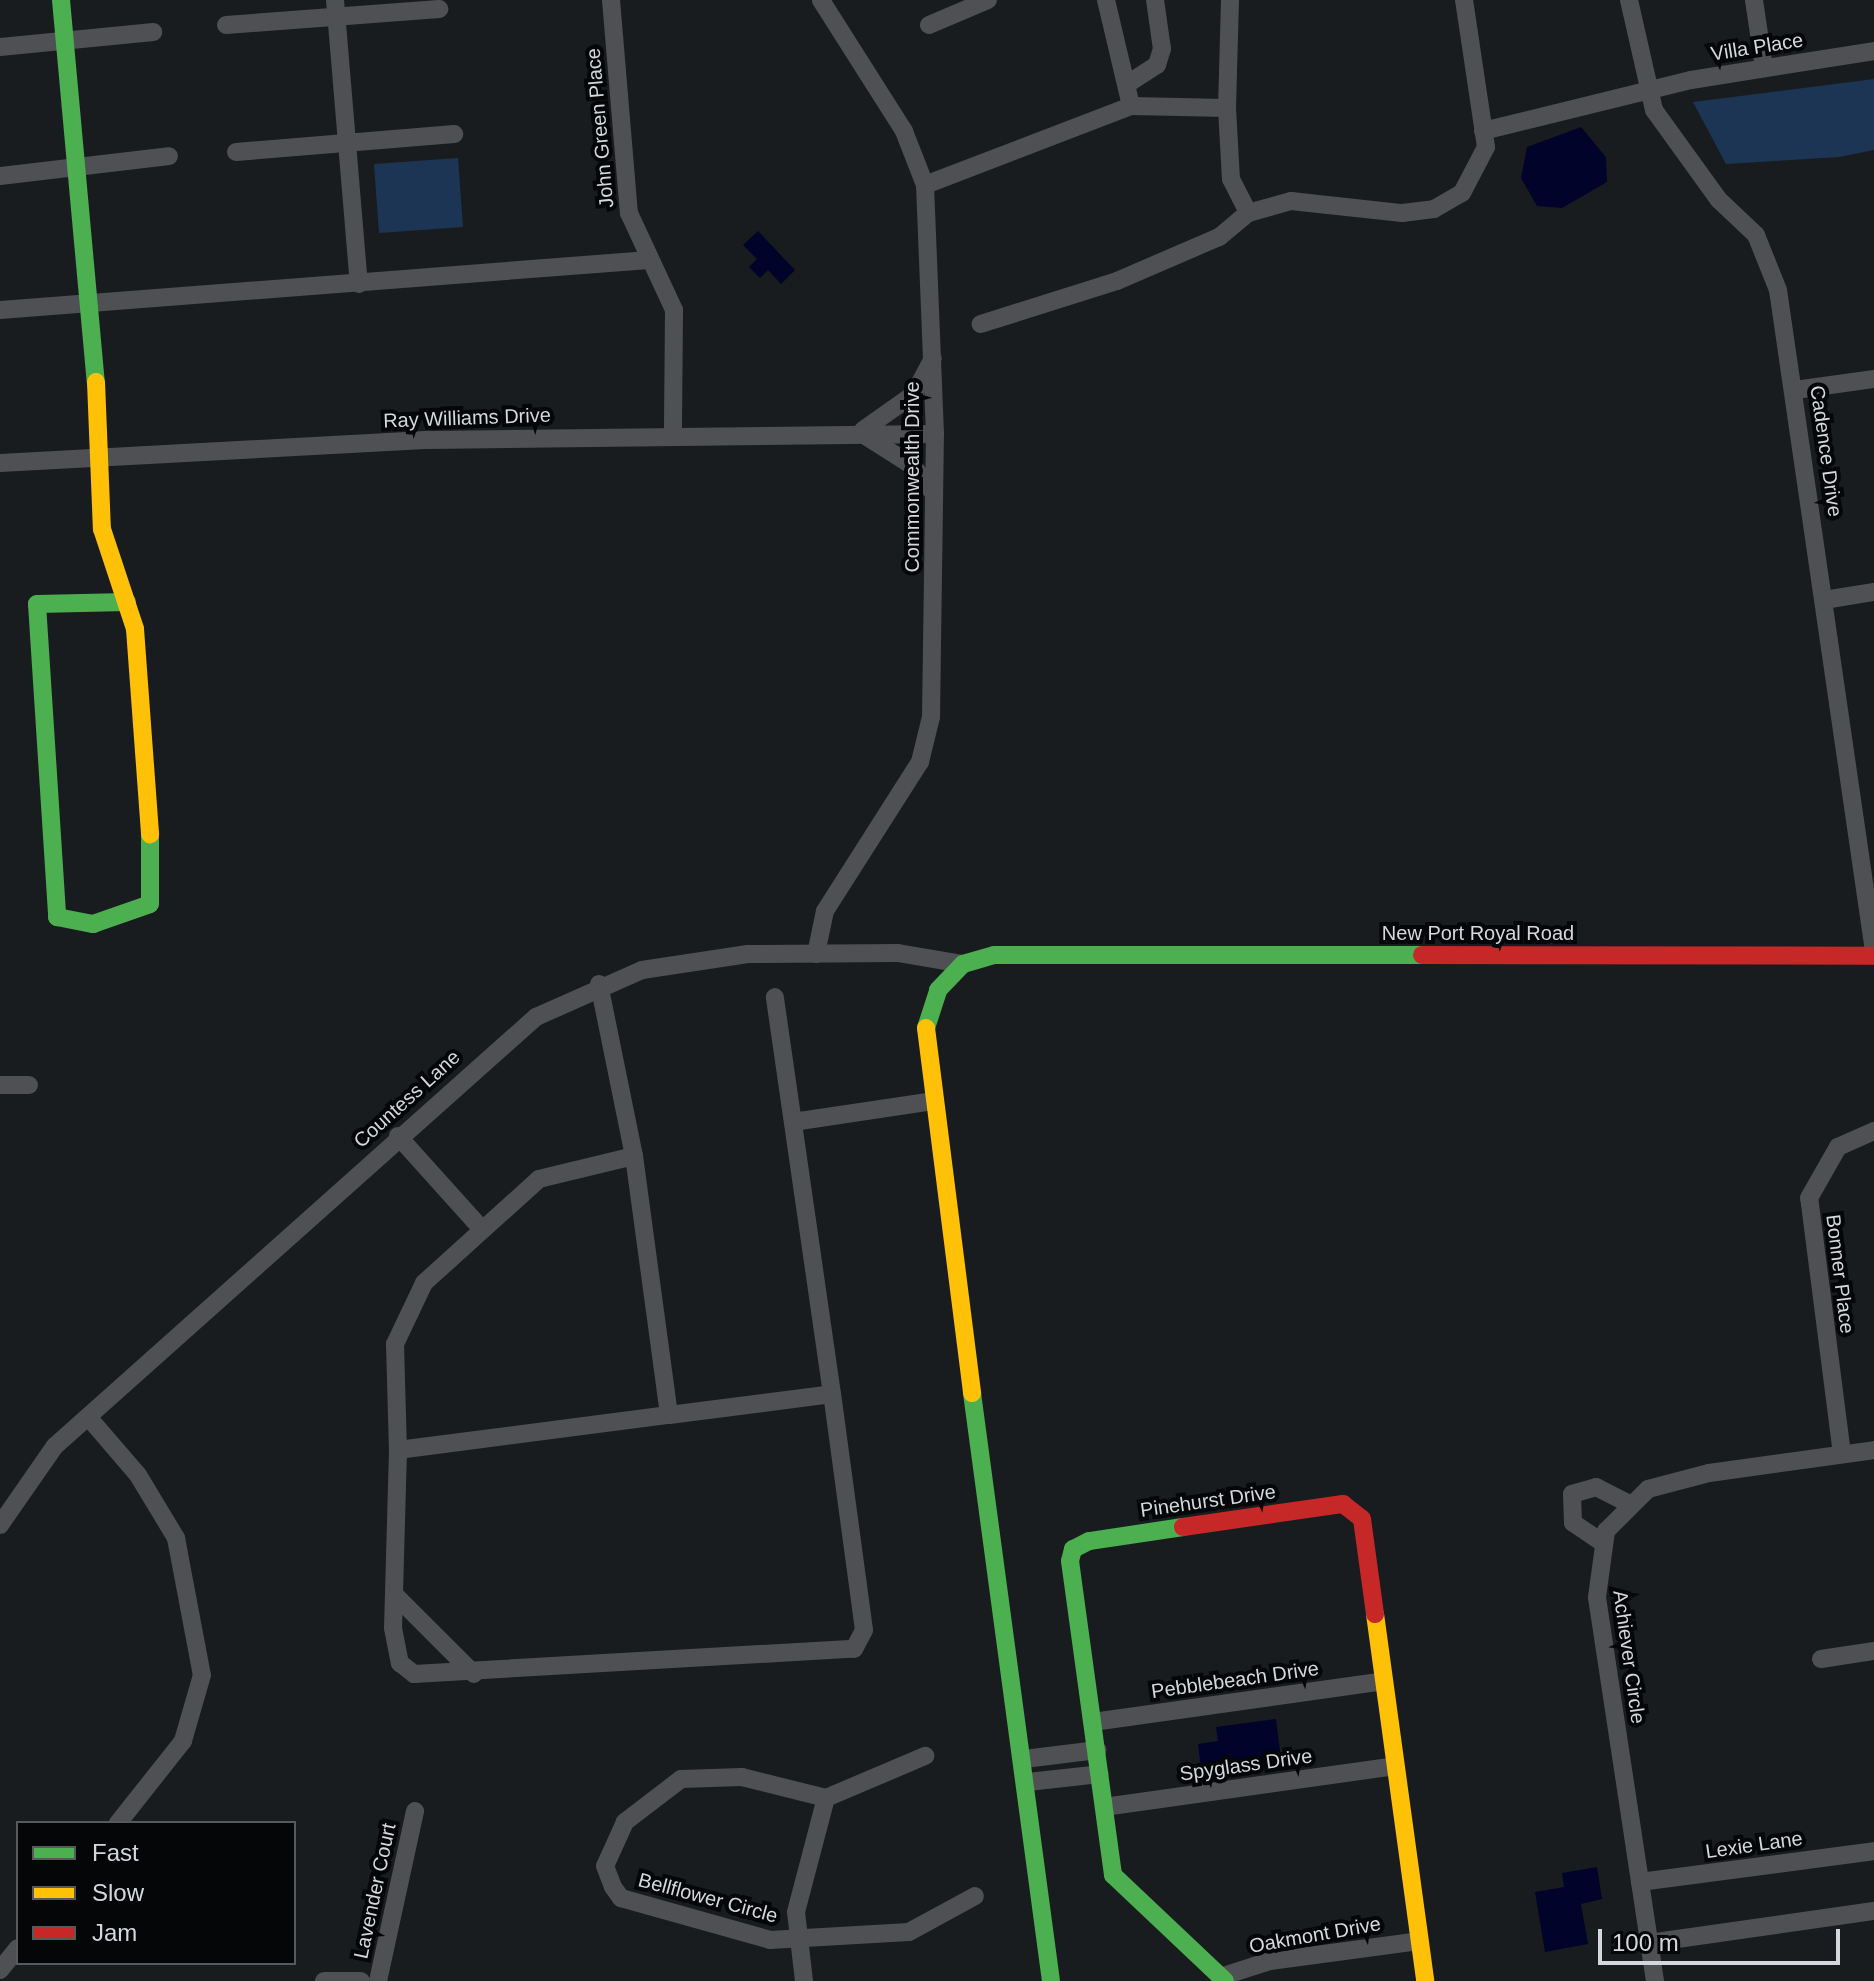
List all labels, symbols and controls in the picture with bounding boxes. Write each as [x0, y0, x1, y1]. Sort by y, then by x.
street label: Villa Place [1709, 28, 1805, 66]
street label: John Green Place [581, 47, 619, 209]
street label: Commonwealth Drive [900, 381, 924, 573]
street label: Cadence Drive [1805, 384, 1847, 518]
street label: Ray Williams Drive [383, 403, 551, 433]
street label: New Port Royal Road [1382, 921, 1574, 945]
street label: Countess Lane [349, 1045, 465, 1153]
street label: Bonner Place [1821, 1213, 1859, 1335]
street label: Pinehurst Drive [1139, 1480, 1277, 1522]
street label: Achiever Circle [1608, 1589, 1650, 1725]
street label: Pebblebeach Drive [1150, 1656, 1320, 1704]
street label: Spyglass Drive [1178, 1744, 1314, 1786]
legend [16, 1821, 296, 1965]
street label: Lavender Court [349, 1821, 401, 1961]
street label: Lexie Lane [1704, 1826, 1804, 1864]
text: Fast [92, 1839, 139, 1866]
street label: Bellflower Circle [636, 1868, 780, 1928]
text: Slow [92, 1879, 144, 1906]
street label: Oakmont Drive [1247, 1912, 1383, 1958]
scale bar [1602, 1913, 1844, 1963]
text: Jam [92, 1919, 137, 1946]
text: 100 m [1612, 1929, 1679, 1956]

